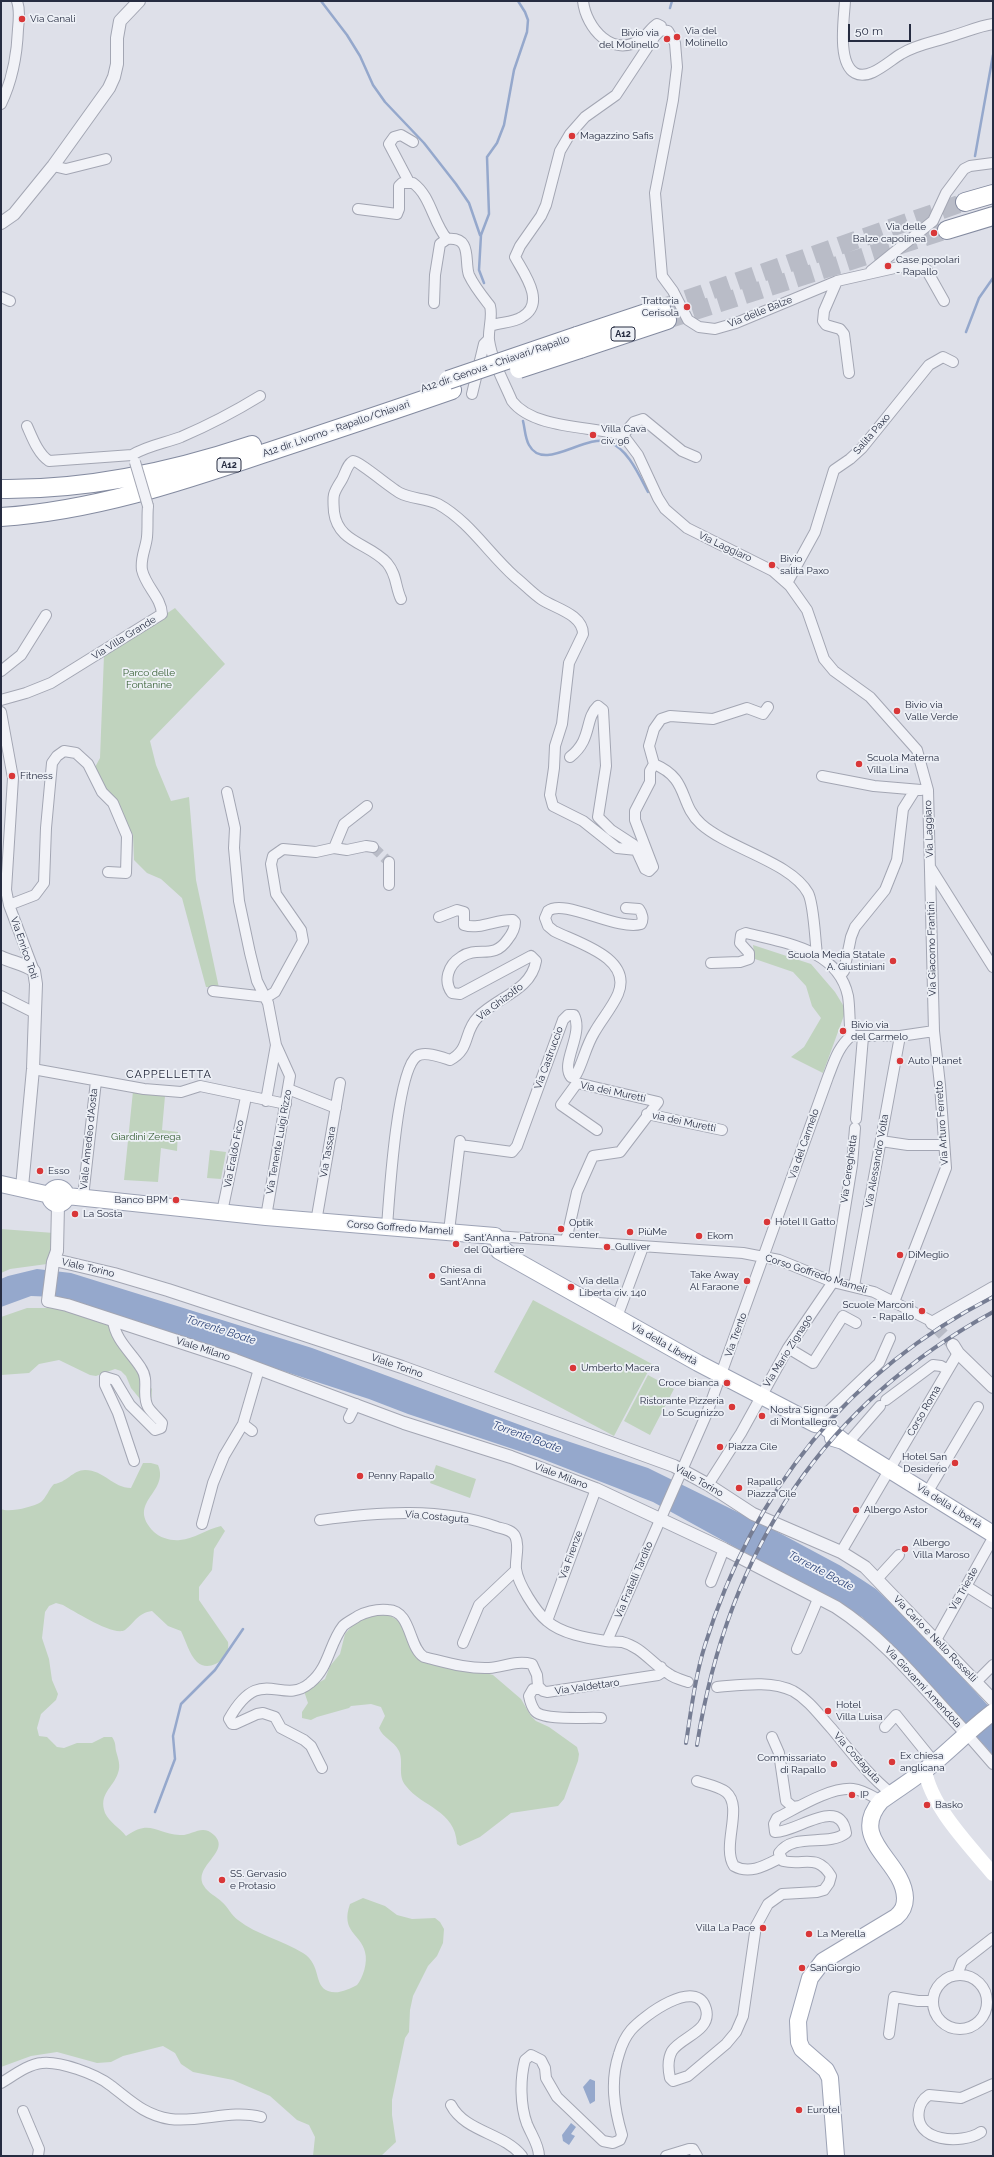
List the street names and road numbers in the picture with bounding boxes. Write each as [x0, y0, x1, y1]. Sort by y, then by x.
street label: Via delle Balze [726, 294, 794, 330]
road number: A12 [611, 327, 635, 341]
street label: A12 dir. Genova - Chiavari/Rapallo [419, 333, 571, 395]
street label: A12 dir. Livorno - Rapallo/Chiavari [261, 398, 411, 460]
street label: Salita Paxo [851, 411, 893, 457]
road number: A12 [217, 458, 241, 472]
street label: Via Laggiaro [696, 529, 754, 565]
street label: Via Villa Grande [90, 613, 158, 663]
street label: Via Laggiaro [922, 800, 936, 858]
street label: Via Giacomo Frantini [925, 902, 939, 996]
street label: Via Enrico Toti [8, 915, 40, 981]
street label: Via Ghizolfo [475, 981, 525, 1023]
street label: Via Castruccio [532, 1025, 566, 1091]
street label: Via dei Muretti [579, 1079, 647, 1105]
street label: Via Arturo Ferretto [933, 1080, 951, 1166]
street label: Viale Amedeo d'Aosta [78, 1088, 100, 1190]
street label: Via Tenente Luigi Rizzo [264, 1089, 294, 1195]
street label: Via del Carmelo [786, 1107, 822, 1181]
street label: via dei Muretti [651, 1109, 717, 1135]
street label: Via Alessandro Volta [863, 1113, 891, 1209]
street label: Via Eraldo Fico [222, 1119, 246, 1189]
street label: Via Tassara [318, 1126, 338, 1178]
street label: Via Cereghetta [838, 1134, 860, 1204]
street label: Corso Goffredo Mameli [346, 1218, 454, 1238]
street label: Corso Goffredo Mameli [763, 1252, 869, 1296]
street label: Viale Torino [60, 1256, 116, 1280]
street label: Via Trento [722, 1311, 750, 1359]
street label: Via Mario Zignago [761, 1312, 815, 1390]
street label: Via della Libertà [629, 1320, 699, 1368]
street label: Viale Milano [174, 1335, 232, 1363]
street label: Viale Torino [370, 1352, 424, 1380]
street label: Corso Roma [905, 1383, 943, 1439]
street label: Viale Milano [532, 1460, 590, 1492]
street label: Viale Torino [673, 1462, 725, 1500]
street label: Via della Libertà [914, 1481, 984, 1531]
street label: Via Costaguta [404, 1508, 470, 1526]
street label: Via Firenze [557, 1529, 585, 1581]
street label: Via Fratelli Tardito [612, 1540, 656, 1620]
street label: Via Trieste [947, 1565, 981, 1613]
street label: Via Carlo e Nello Rosselli [891, 1593, 979, 1685]
street label: Via Giovanni Amendola [882, 1644, 964, 1730]
street label: Via Valdettaro [554, 1677, 620, 1697]
street label: Via Costaguta [831, 1730, 883, 1786]

